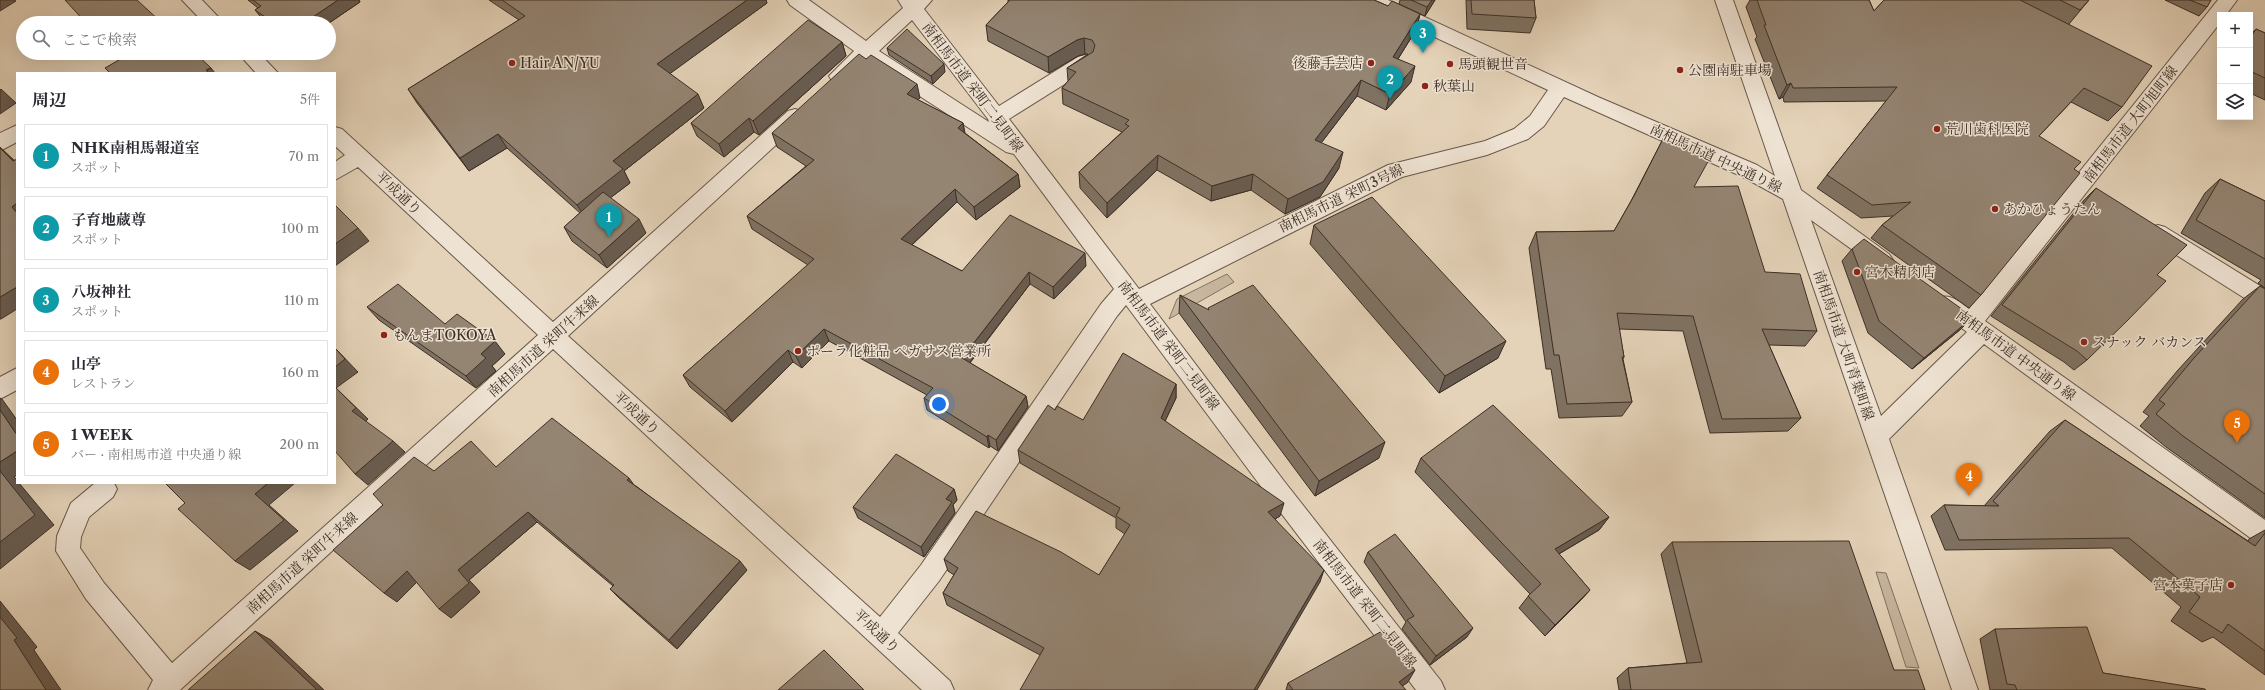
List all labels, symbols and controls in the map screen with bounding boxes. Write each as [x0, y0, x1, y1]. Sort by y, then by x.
map controls [2217, 12, 2253, 120]
button: + [2217, 12, 2253, 48]
search box [16, 16, 336, 60]
street label: 南相馬市道 栄町二見町線 [918, 19, 1028, 155]
pin: 3 [1410, 20, 1436, 53]
icon: search [30, 27, 52, 49]
text: ここで検索 [62, 30, 137, 49]
button: − [2217, 48, 2253, 84]
place label: Hair AN/YU [520, 54, 600, 72]
place label: 後藤手芸店 [1293, 54, 1363, 72]
place label: 馬頭観世音 [1458, 55, 1528, 73]
marker: Hair AN/YU [507, 58, 517, 68]
marker: 後藤手芸店 [1366, 58, 1376, 68]
marker: 馬頭観世音 [1445, 59, 1455, 69]
place label: 公園南駐車場 [1688, 61, 1772, 79]
street label: 南相馬市道 大町旭町線 [2079, 62, 2181, 186]
marker: 公園南駐車場 [1675, 65, 1685, 75]
pin: 2 [1377, 66, 1403, 99]
place label: 秋葉山 [1433, 77, 1475, 95]
marker: 秋葉山 [1420, 81, 1430, 91]
button: layers [2217, 84, 2253, 120]
text: 周辺 [32, 90, 66, 110]
text: 5件 [300, 91, 320, 107]
street label: 南相馬市道 中央通り線 [1647, 119, 1785, 197]
place label: 荒川歯科医院 [1945, 120, 2029, 138]
marker: 荒川歯科医院 [1932, 124, 1942, 134]
text: NHK南相馬報道室 [71, 138, 200, 157]
text: 1 [43, 148, 49, 164]
text: 70 m [289, 148, 319, 164]
text: スポット [71, 159, 123, 175]
street label: 南相馬市道 栄町3号線 [1275, 160, 1407, 236]
street label: 平成通り [372, 167, 426, 219]
place label: あかひょうたん [2003, 200, 2101, 218]
pin: 1 [596, 204, 622, 237]
marker: あかひょうたん [1990, 204, 2000, 214]
text: 子育地蔵尊 [71, 210, 146, 229]
text: 2 [42, 220, 50, 236]
text: 100 m [281, 220, 319, 236]
text: スポット [71, 231, 123, 247]
place label: 宮木精肉店 [1865, 263, 1935, 281]
street label: 南相馬市道 大町青葉町線 [1810, 267, 1878, 423]
marker: 宮木精肉店 [1852, 267, 1862, 277]
street label: 南相馬市道 栄町二見町線 [1114, 277, 1224, 413]
text: 八坂神社 [71, 282, 131, 301]
street label: 南相馬市道 栄町牛来線 [484, 291, 602, 401]
text: 3 [42, 292, 50, 308]
text: 110 m [284, 292, 319, 308]
text: スポット [71, 303, 123, 319]
street label: 南相馬市道 中央通り線 [1953, 305, 2079, 405]
place label: もんまTOKOYA [392, 326, 497, 344]
marker: もんまTOKOYA [379, 330, 389, 340]
place label: スナック バカンス [2092, 333, 2207, 351]
marker: スナック バカンス [2079, 337, 2089, 347]
place label: ポーラ化粧品 ペガサス営業所 [806, 342, 991, 360]
marker: ポーラ化粧品 ペガサス営業所 [793, 346, 803, 356]
text: 山亭 [71, 354, 101, 373]
text: 4 [42, 364, 50, 380]
text: 160 m [282, 364, 319, 380]
text: レストラン [71, 375, 136, 391]
street label: 平成通り [610, 387, 664, 439]
your location [929, 394, 949, 414]
pin: 5 [2224, 410, 2250, 443]
text: 1 WEEK [71, 425, 133, 444]
text: 5 [42, 436, 50, 452]
text: 200 m [279, 436, 319, 452]
text: バー · 南相馬市道 中央通り線 [71, 446, 241, 462]
pin: 4 [1956, 463, 1982, 496]
street label: 南相馬市道 栄町牛来線 [243, 508, 361, 618]
street label: 南相馬市道 栄町二見町線 [1309, 535, 1421, 671]
place label: 宮本菓子店 [2153, 576, 2223, 594]
marker: 宮本菓子店 [2226, 580, 2236, 590]
street label: 平成通り [850, 605, 904, 657]

